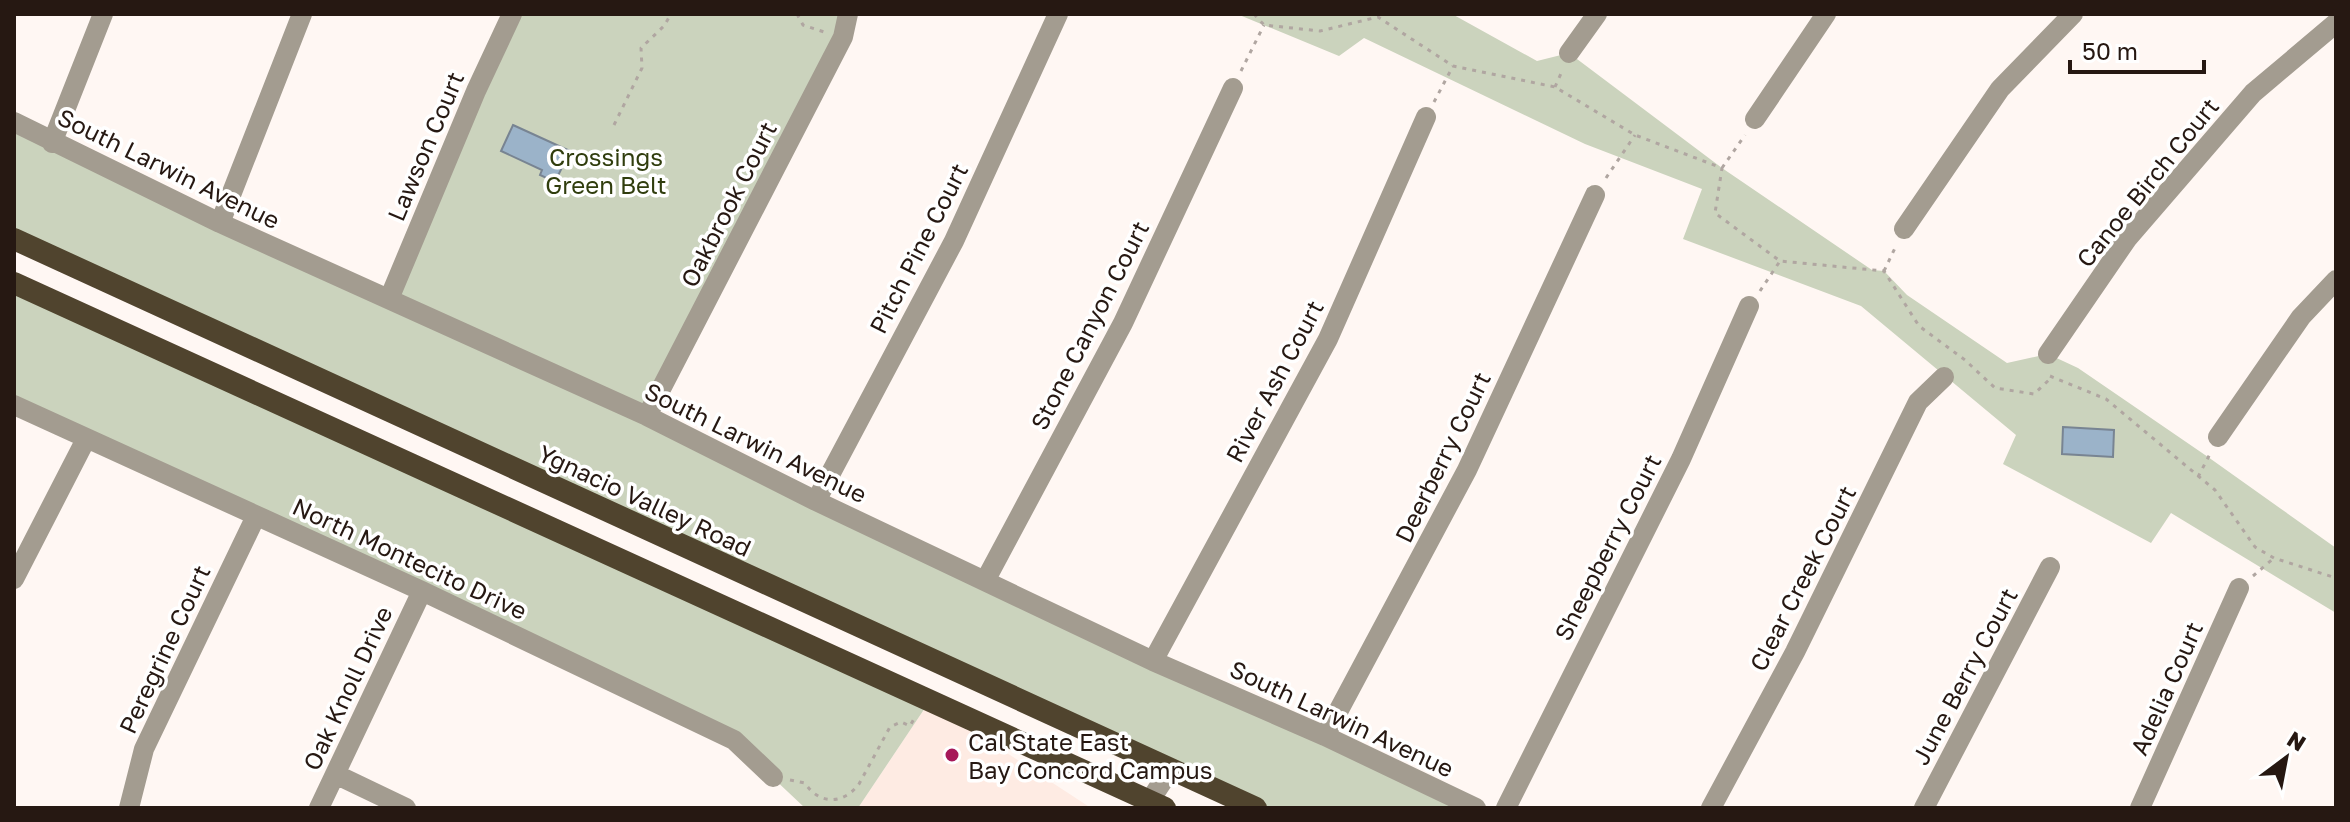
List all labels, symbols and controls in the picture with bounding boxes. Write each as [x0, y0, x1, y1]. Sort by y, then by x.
scale bar [2070, 24, 2204, 74]
text: 50 m [2082, 36, 2138, 65]
street label: Lawson Court [381, 67, 469, 225]
street label: Canoe Birch Court [2070, 92, 2224, 272]
street label: South Larwin Avenue [53, 102, 285, 234]
street label: Oakbrook Court [674, 116, 782, 292]
park label: Crossings Green Belt [545, 142, 667, 199]
street label: Pitch Pine Court [863, 158, 973, 338]
street label: Stone Canyon Court [1024, 216, 1154, 434]
street label: River Ash Court [1219, 295, 1329, 467]
street label: Deerberry Court [1388, 367, 1496, 547]
street label: South Larwin Avenue [640, 376, 872, 508]
street label: Ygnacio Valley Road [534, 438, 756, 562]
street label: Sheepberry Court [1548, 449, 1666, 645]
street label: Clear Creek Court [1743, 480, 1861, 676]
street label: North Montecito Drive [288, 491, 532, 625]
street label: Peregrine Court [112, 560, 216, 738]
street label: June Berry Court [1905, 583, 2023, 769]
street label: Oak Knoll Drive [296, 601, 398, 775]
street label: Adelia Court [2124, 617, 2208, 759]
street label: South Larwin Avenue [1226, 653, 1458, 783]
north arrow [2246, 718, 2326, 798]
text: N [2283, 725, 2311, 756]
place label: Cal State East Bay Concord Campus [968, 727, 1213, 784]
marker: Cal State East Bay Concord Campus [943, 746, 961, 764]

